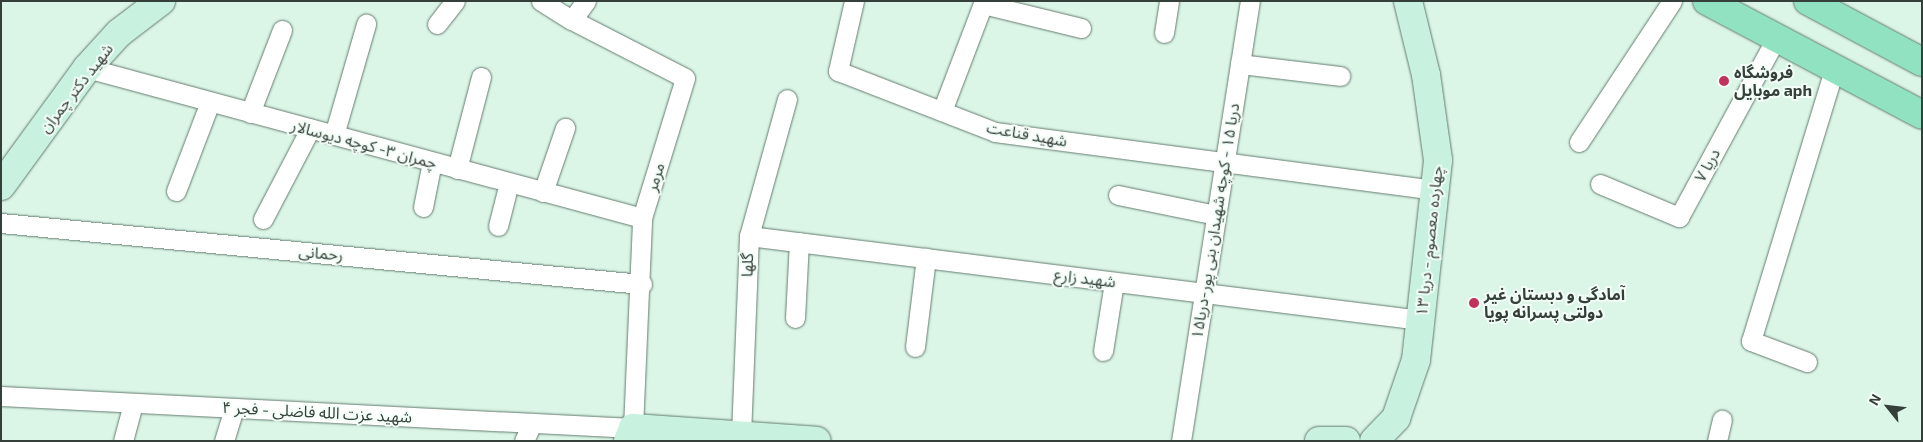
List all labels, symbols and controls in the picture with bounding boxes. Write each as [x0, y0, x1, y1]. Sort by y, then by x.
street label: شهید دکتر چمران [35, 39, 117, 137]
place label: فروشگاه موبایل aph [1734, 62, 1812, 100]
marker: فروشگاه موبایل aph [1718, 75, 1730, 87]
street label: دریا ۱۵ - كوچه شهيدان بنی پور-دريا۱۵ [1187, 102, 1243, 340]
street label: چمران ۳- كوچه ديوسالار [289, 115, 439, 173]
street label: شهید قناعت [985, 117, 1069, 151]
street label: دریا ۷ [1690, 145, 1724, 185]
street label: مرمر [642, 160, 668, 194]
street label: چهارده معصوم - دریا ۱۳ [1412, 165, 1446, 317]
street label: رحمانی [298, 241, 344, 265]
street label: گلها [737, 253, 757, 277]
street label: شهید زارع [1053, 265, 1117, 291]
place label: آمادگی و دبستان غیر دولتی پسرانه پویا [1484, 284, 1625, 322]
marker: آمادگی و دبستان غیر دولتی پسرانه پویا [1468, 297, 1480, 309]
north arrow [1863, 382, 1913, 432]
text: N [1865, 391, 1884, 408]
street label: شهید عزت الله فاضلی - فجر ۴ [222, 397, 412, 427]

